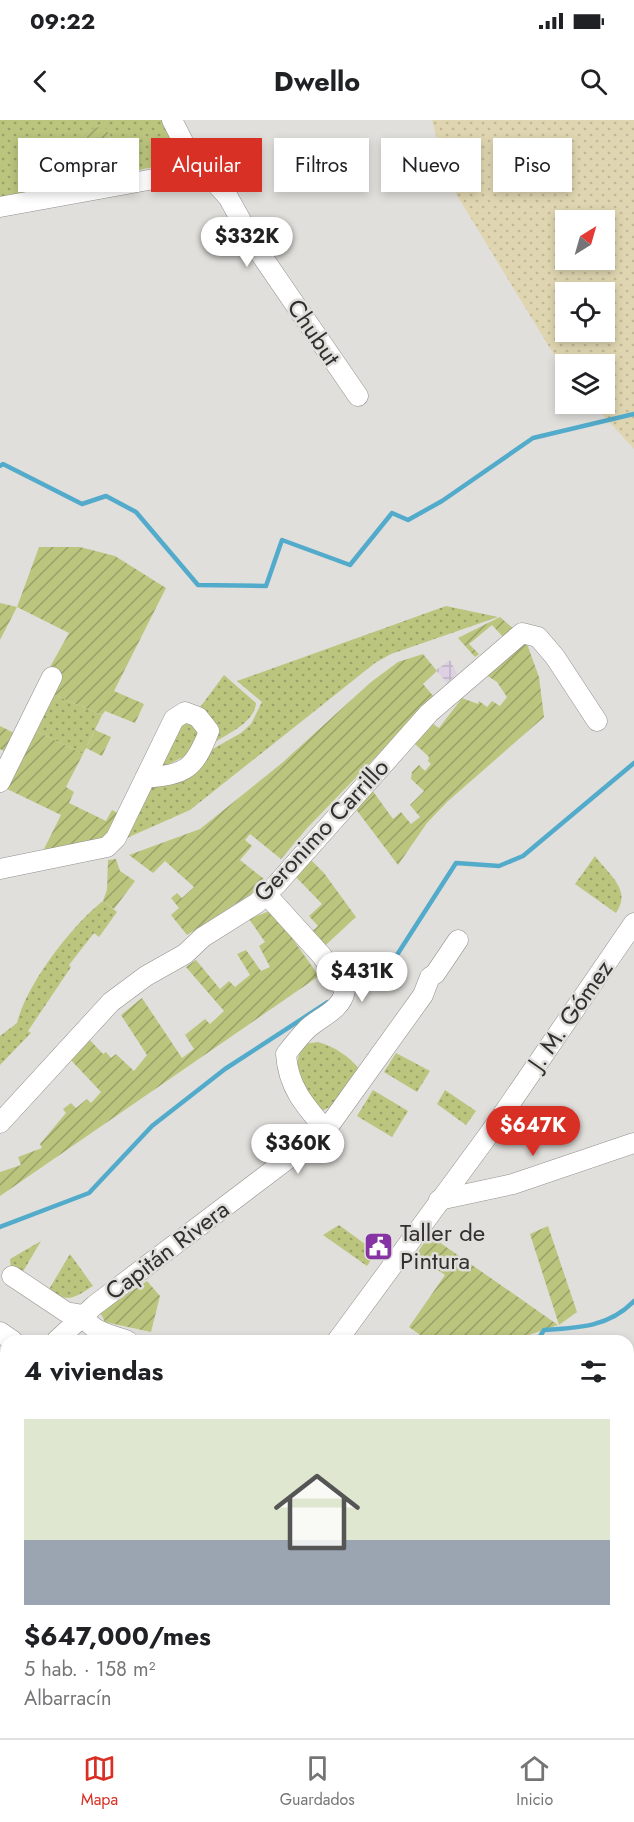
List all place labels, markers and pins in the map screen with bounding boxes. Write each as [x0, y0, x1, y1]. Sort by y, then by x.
pin: $332K [205, 217, 289, 268]
pin: $431K [320, 952, 404, 1003]
pin: $647K [491, 1106, 575, 1157]
pin: $360K [256, 1124, 340, 1175]
place label: Taller de Pintura [400, 1215, 485, 1278]
public building icon: Taller de Pintura [363, 1230, 395, 1262]

